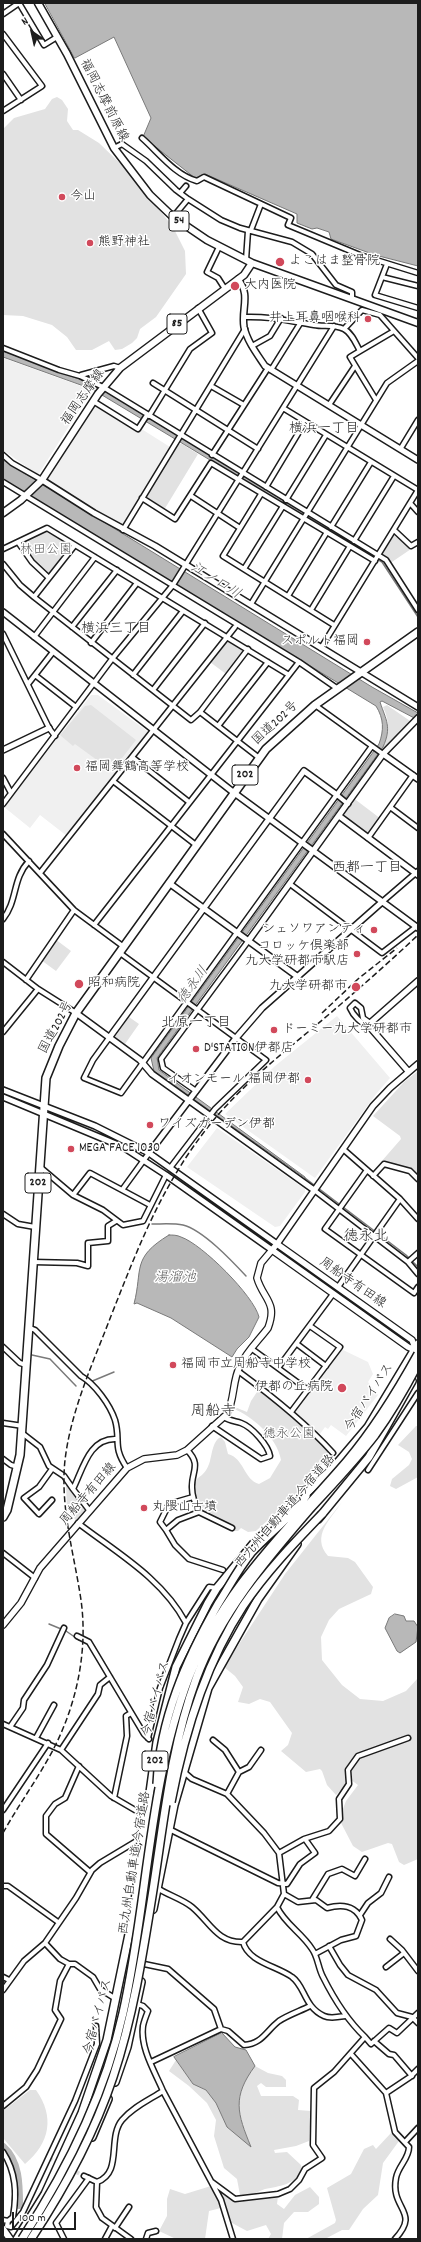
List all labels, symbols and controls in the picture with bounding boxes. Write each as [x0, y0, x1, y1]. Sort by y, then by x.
north arrow [12, 12, 52, 52]
text: N [19, 14, 32, 30]
street label: 福岡志摩前原線 [75, 57, 131, 145]
place label: 今山 [70, 189, 96, 205]
marker: 今山 [57, 192, 67, 202]
road number: 54 [169, 211, 189, 231]
place label: 熊野神社 [98, 235, 150, 251]
marker: 熊野神社 [85, 238, 95, 248]
place label: よこはま整骨院 [289, 254, 380, 270]
marker: よこはま整骨院 [274, 256, 286, 268]
place label: 大内医院 [244, 278, 296, 294]
marker: 大内医院 [229, 280, 241, 292]
place label: 井上耳鼻咽喉科 [269, 311, 360, 327]
road number: 85 [167, 314, 187, 334]
marker: 井上耳鼻咽喉科 [363, 314, 373, 324]
street label: 福岡志摩線 [59, 367, 109, 429]
district label: 横浜一丁目 [289, 422, 359, 438]
park label: 林田公園 [20, 543, 72, 559]
water label: 江ノ口川 [187, 560, 243, 604]
district label: 横浜三丁目 [81, 622, 151, 638]
place label: スポルト福岡 [281, 634, 359, 650]
marker: スポルト福岡 [362, 637, 372, 647]
street label: 国道202号 [250, 699, 302, 749]
place label: 福岡舞鶴高等学校 [85, 760, 189, 776]
marker: 福岡舞鶴高等学校 [72, 763, 82, 773]
road number: 202 [232, 765, 258, 785]
district label: 西都一丁目 [332, 861, 402, 877]
place label: シェソワアンティ [262, 922, 366, 938]
marker: シェソワアンティ [369, 925, 379, 935]
place label: コロッケ倶楽部 九大学研都市駅店 [245, 939, 349, 970]
marker: コロッケ倶楽部 九大学研都市駅店 [352, 949, 362, 959]
water label: 徳永川 [175, 964, 213, 1008]
place label: 昭和病院 [88, 976, 140, 992]
marker: 昭和病院 [73, 978, 85, 990]
place label: 九大学研都市 [269, 979, 347, 995]
marker: 九大学研都市 [350, 981, 362, 993]
street label: 国道202号 [37, 999, 77, 1057]
district label: 北原一丁目 [161, 1016, 231, 1032]
place label: ドーミー九大学研都市 [282, 1022, 412, 1038]
marker: ドーミー九大学研都市 [269, 1025, 279, 1035]
place label: D'STATION伊都店 [204, 1041, 293, 1057]
marker: D'STATION伊都店 [191, 1044, 201, 1054]
place label: イオンモール 福岡伊都 [167, 1072, 300, 1088]
marker: イオンモール 福岡伊都 [303, 1075, 313, 1085]
place label: ワイズガーデン伊都 [158, 1117, 275, 1133]
marker: ワイズガーデン伊都 [145, 1120, 155, 1130]
place label: MEGA FACE 1030 [79, 1141, 160, 1157]
marker: MEGA FACE 1030 [66, 1144, 76, 1154]
road number: 202 [25, 1173, 51, 1193]
district label: 徳永北 [344, 1229, 388, 1247]
street label: 周船寺有田線 [316, 1255, 388, 1313]
water label: 湯溜池 [154, 1271, 196, 1287]
place label: 福岡市立周船寺中学校 [181, 1357, 311, 1373]
marker: 福岡市立周船寺中学校 [168, 1360, 178, 1370]
street label: 今宿バイパス [342, 1361, 398, 1435]
place label: 伊都の丘病院 [255, 1380, 333, 1396]
marker: 伊都の丘病院 [336, 1382, 348, 1394]
district label: 周船寺 [191, 1404, 235, 1422]
park label: 徳永公園 [263, 1427, 315, 1443]
street label: 西九州自動車道;今宿道路 [233, 1452, 339, 1572]
street label: 周船寺有田線 [58, 1460, 120, 1530]
place label: 丸隈山古墳 [152, 1500, 217, 1516]
marker: 丸隈山古墳 [139, 1503, 149, 1513]
street label: 今宿バイパス [139, 1659, 175, 1739]
road number: 202 [142, 1751, 168, 1771]
street label: 西九州自動車道;今宿道路 [117, 1790, 155, 1936]
street label: 今宿バイパス [81, 1977, 117, 2057]
scale bar [14, 2204, 78, 2230]
text: 100 m [19, 2210, 46, 2227]

